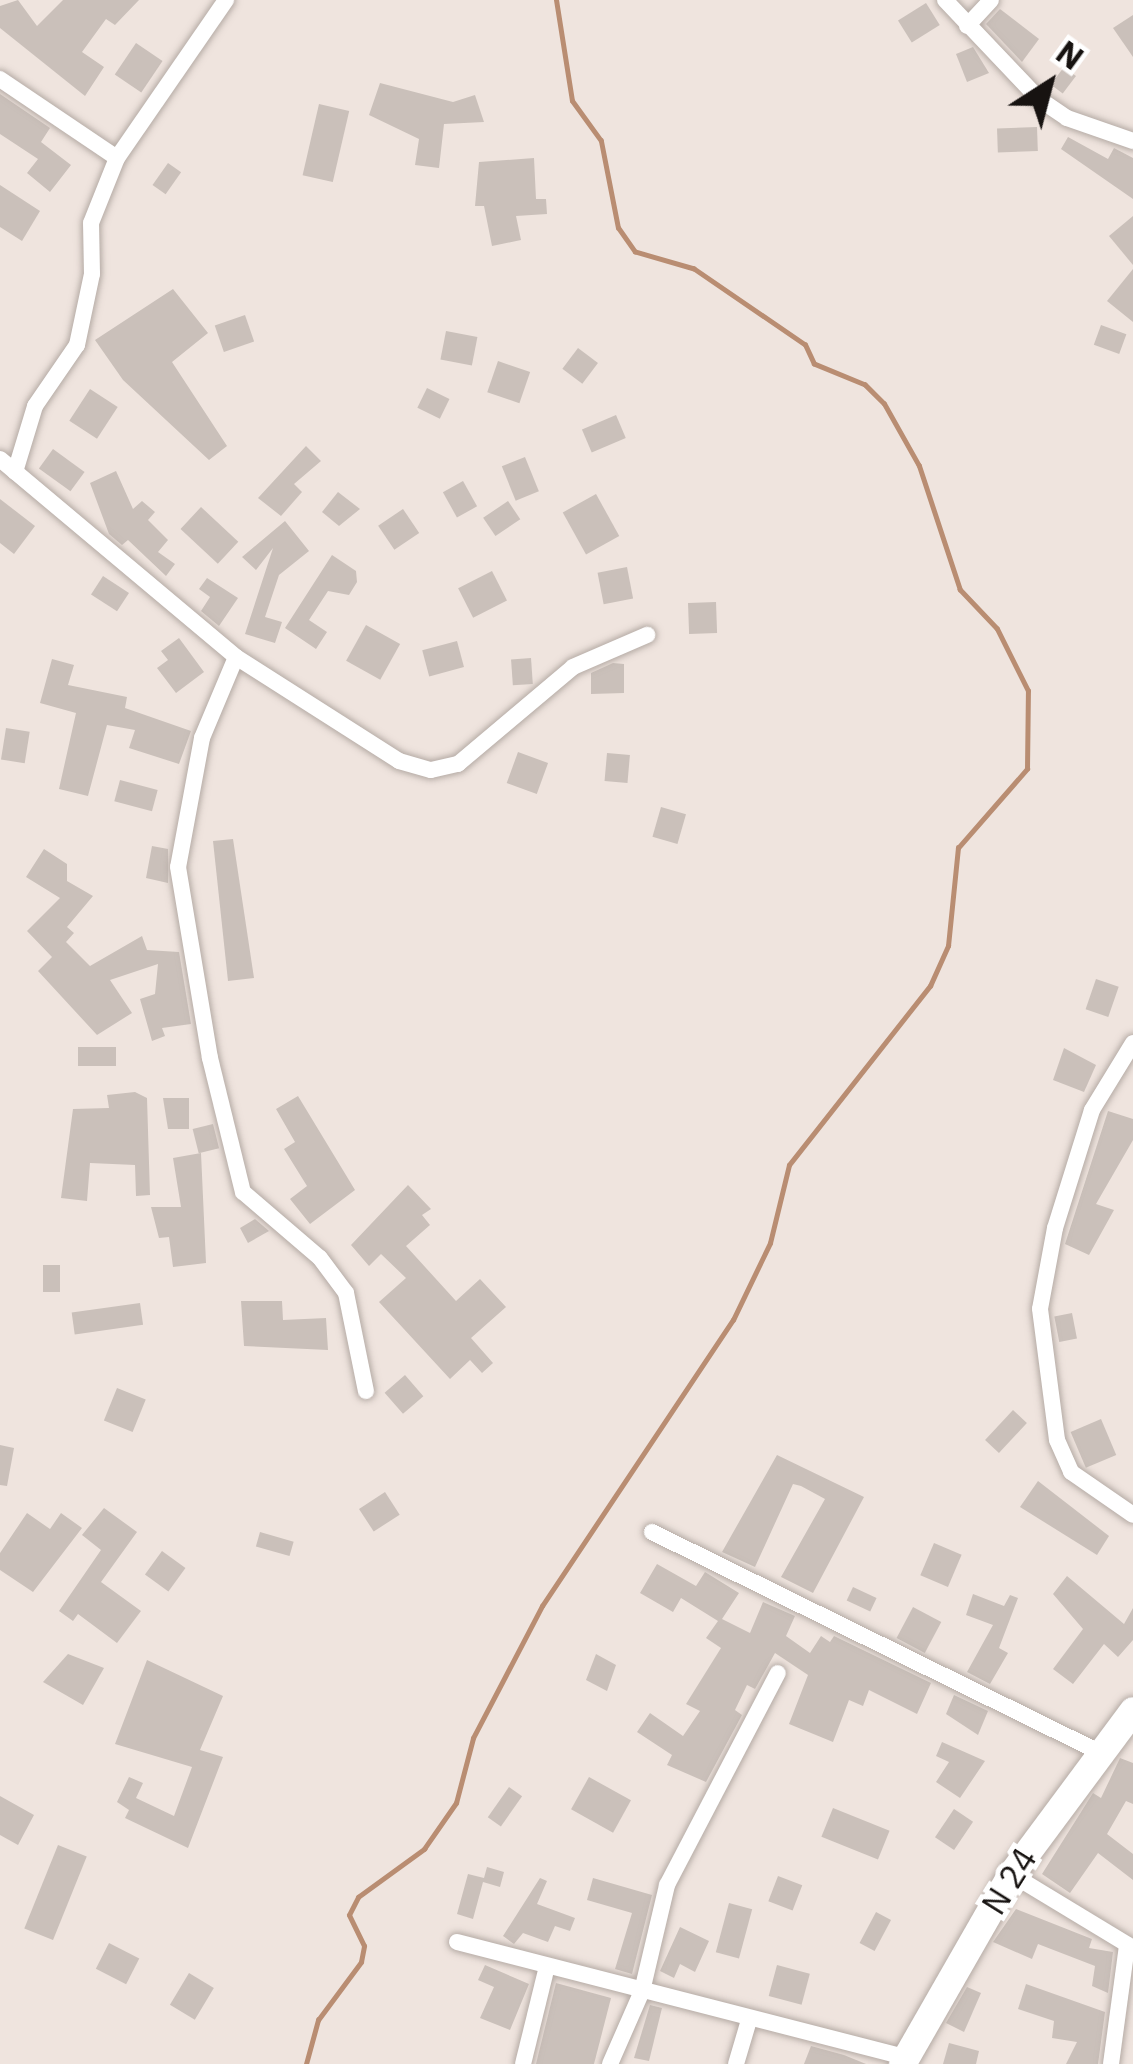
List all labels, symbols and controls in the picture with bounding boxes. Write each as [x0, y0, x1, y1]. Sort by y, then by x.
north arrow [989, 24, 1109, 144]
text: N [1048, 30, 1093, 79]
street label: N 24 [973, 1841, 1045, 1921]

